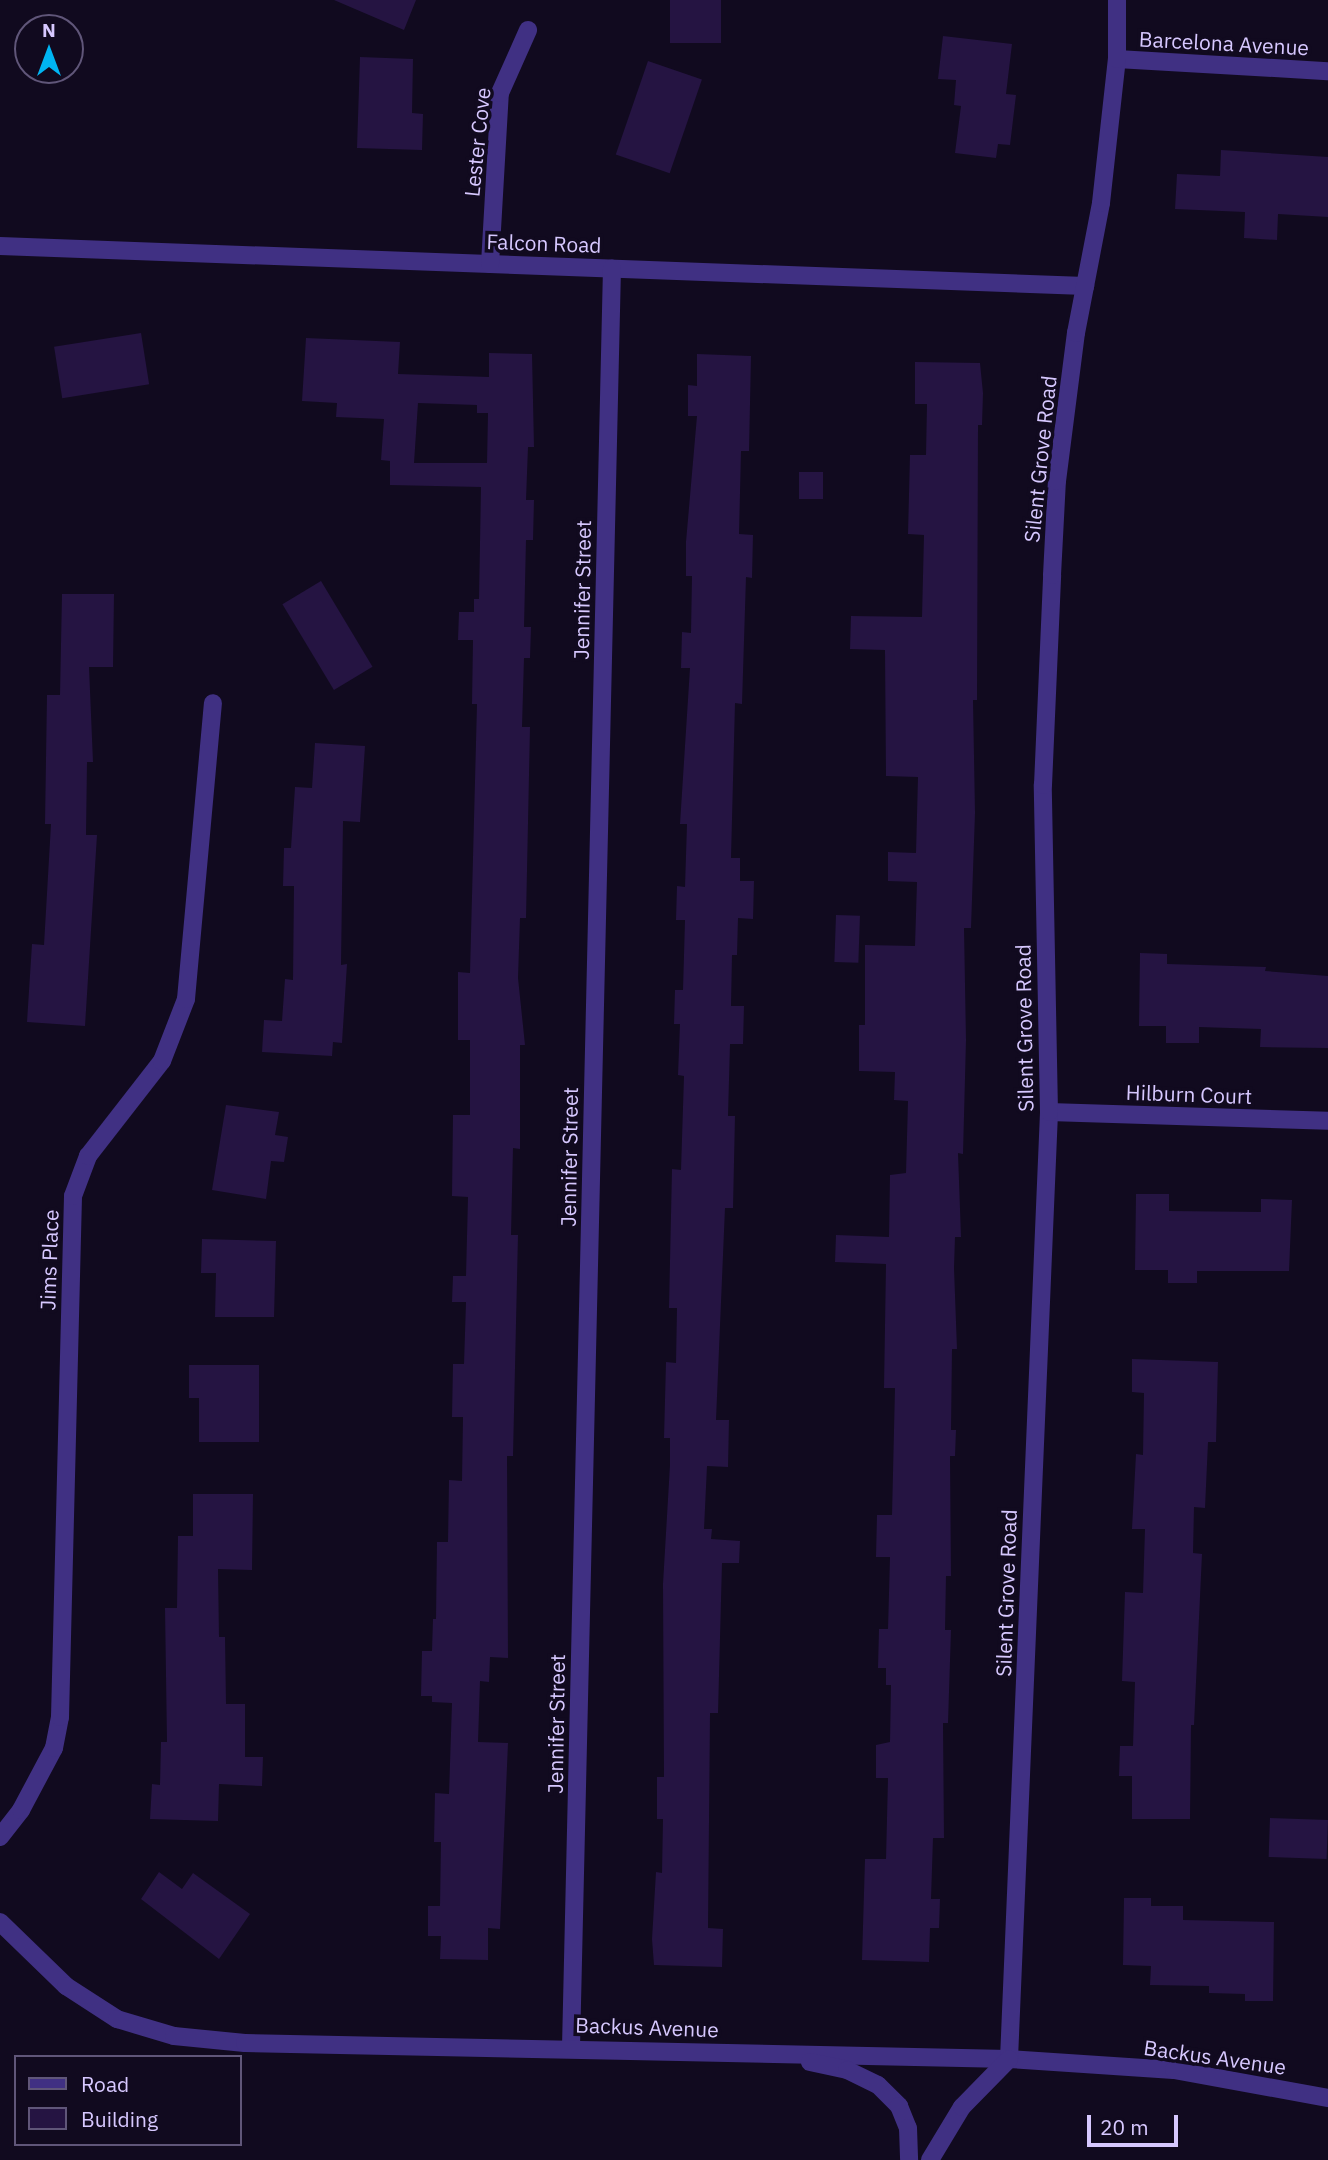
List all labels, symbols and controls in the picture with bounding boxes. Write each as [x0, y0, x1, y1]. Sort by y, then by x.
north arrow [14, 14, 84, 84]
text: N [42, 18, 56, 42]
street label: Barcelona Avenue [1138, 26, 1310, 60]
street label: Lester Cove [459, 86, 495, 198]
street label: Falcon Road [486, 228, 602, 258]
street label: Silent Grove Road [1019, 374, 1061, 544]
street label: Jennifer Street [568, 520, 596, 660]
street label: Silent Grove Road [1010, 944, 1038, 1112]
street label: Hilburn Court [1125, 1079, 1253, 1109]
street label: Jennifer Street [555, 1087, 583, 1227]
street label: Jims Place [35, 1209, 63, 1311]
street label: Silent Grove Road [990, 1509, 1022, 1677]
street label: Jennifer Street [542, 1654, 570, 1794]
street label: Backus Avenue [575, 2012, 719, 2042]
street label: Backus Avenue [1142, 2035, 1288, 2079]
legend [14, 2055, 242, 2146]
text: Road [81, 2070, 129, 2098]
scale bar [1090, 2100, 1181, 2144]
text: Building [81, 2105, 158, 2133]
text: 20 m [1100, 2113, 1149, 2141]

